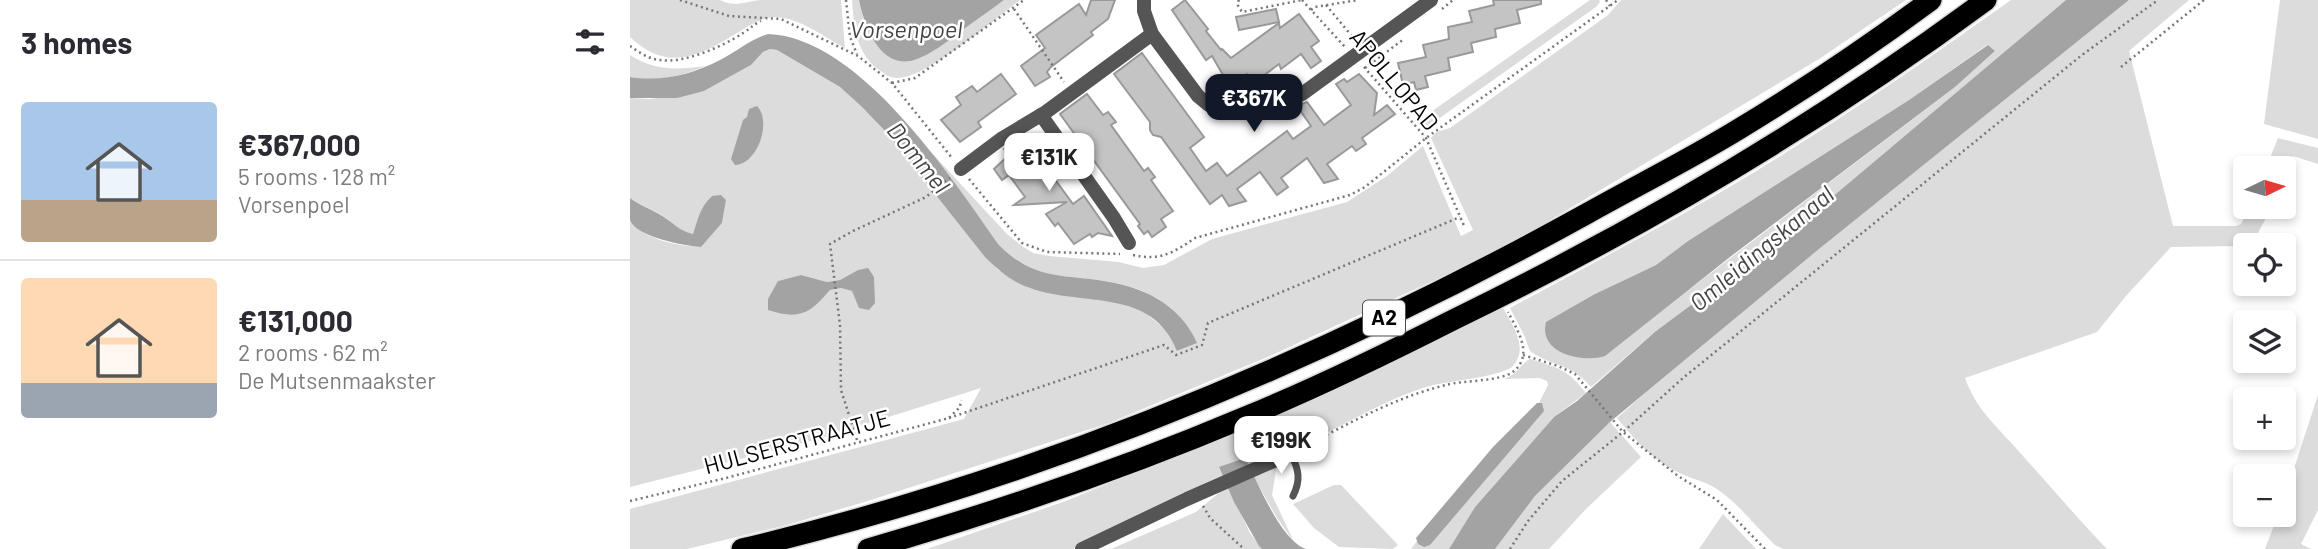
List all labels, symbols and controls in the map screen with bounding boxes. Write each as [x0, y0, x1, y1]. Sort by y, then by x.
water label: Vorsenpoel [850, 14, 963, 43]
icon: filters [571, 23, 609, 61]
street label: APOLLOPAD [1344, 23, 1445, 136]
text: 3 homes [21, 24, 132, 60]
pin: €367K [1205, 74, 1303, 134]
text: €367K [1221, 83, 1287, 111]
water label: Dommel [882, 116, 957, 199]
text: €367,000 [238, 126, 361, 162]
icon: home [77, 130, 161, 214]
pin: €131K [1000, 134, 1098, 193]
text: €131K [1020, 142, 1078, 170]
north arrow [2233, 156, 2296, 219]
map controls [2233, 156, 2296, 527]
text: 5 rooms · 128 m² [238, 162, 395, 190]
water label: Omleidingskanaal [1683, 179, 1840, 317]
text: Vorsenpoel [238, 190, 350, 218]
button: locate [2233, 233, 2296, 296]
road number: A2 [1363, 300, 1405, 336]
text: €131,000 [238, 302, 353, 338]
icon: home [77, 306, 161, 390]
button: layers [2233, 310, 2296, 373]
text: 2 rooms · 62 m² [238, 338, 388, 366]
text: De Mutsenmaakster [238, 366, 436, 394]
button: + [2233, 387, 2296, 450]
street label: HULSERSTRAATJE [701, 403, 893, 479]
pin: €199K [1232, 416, 1330, 476]
text: €199K [1250, 425, 1312, 453]
button: − [2233, 464, 2296, 527]

